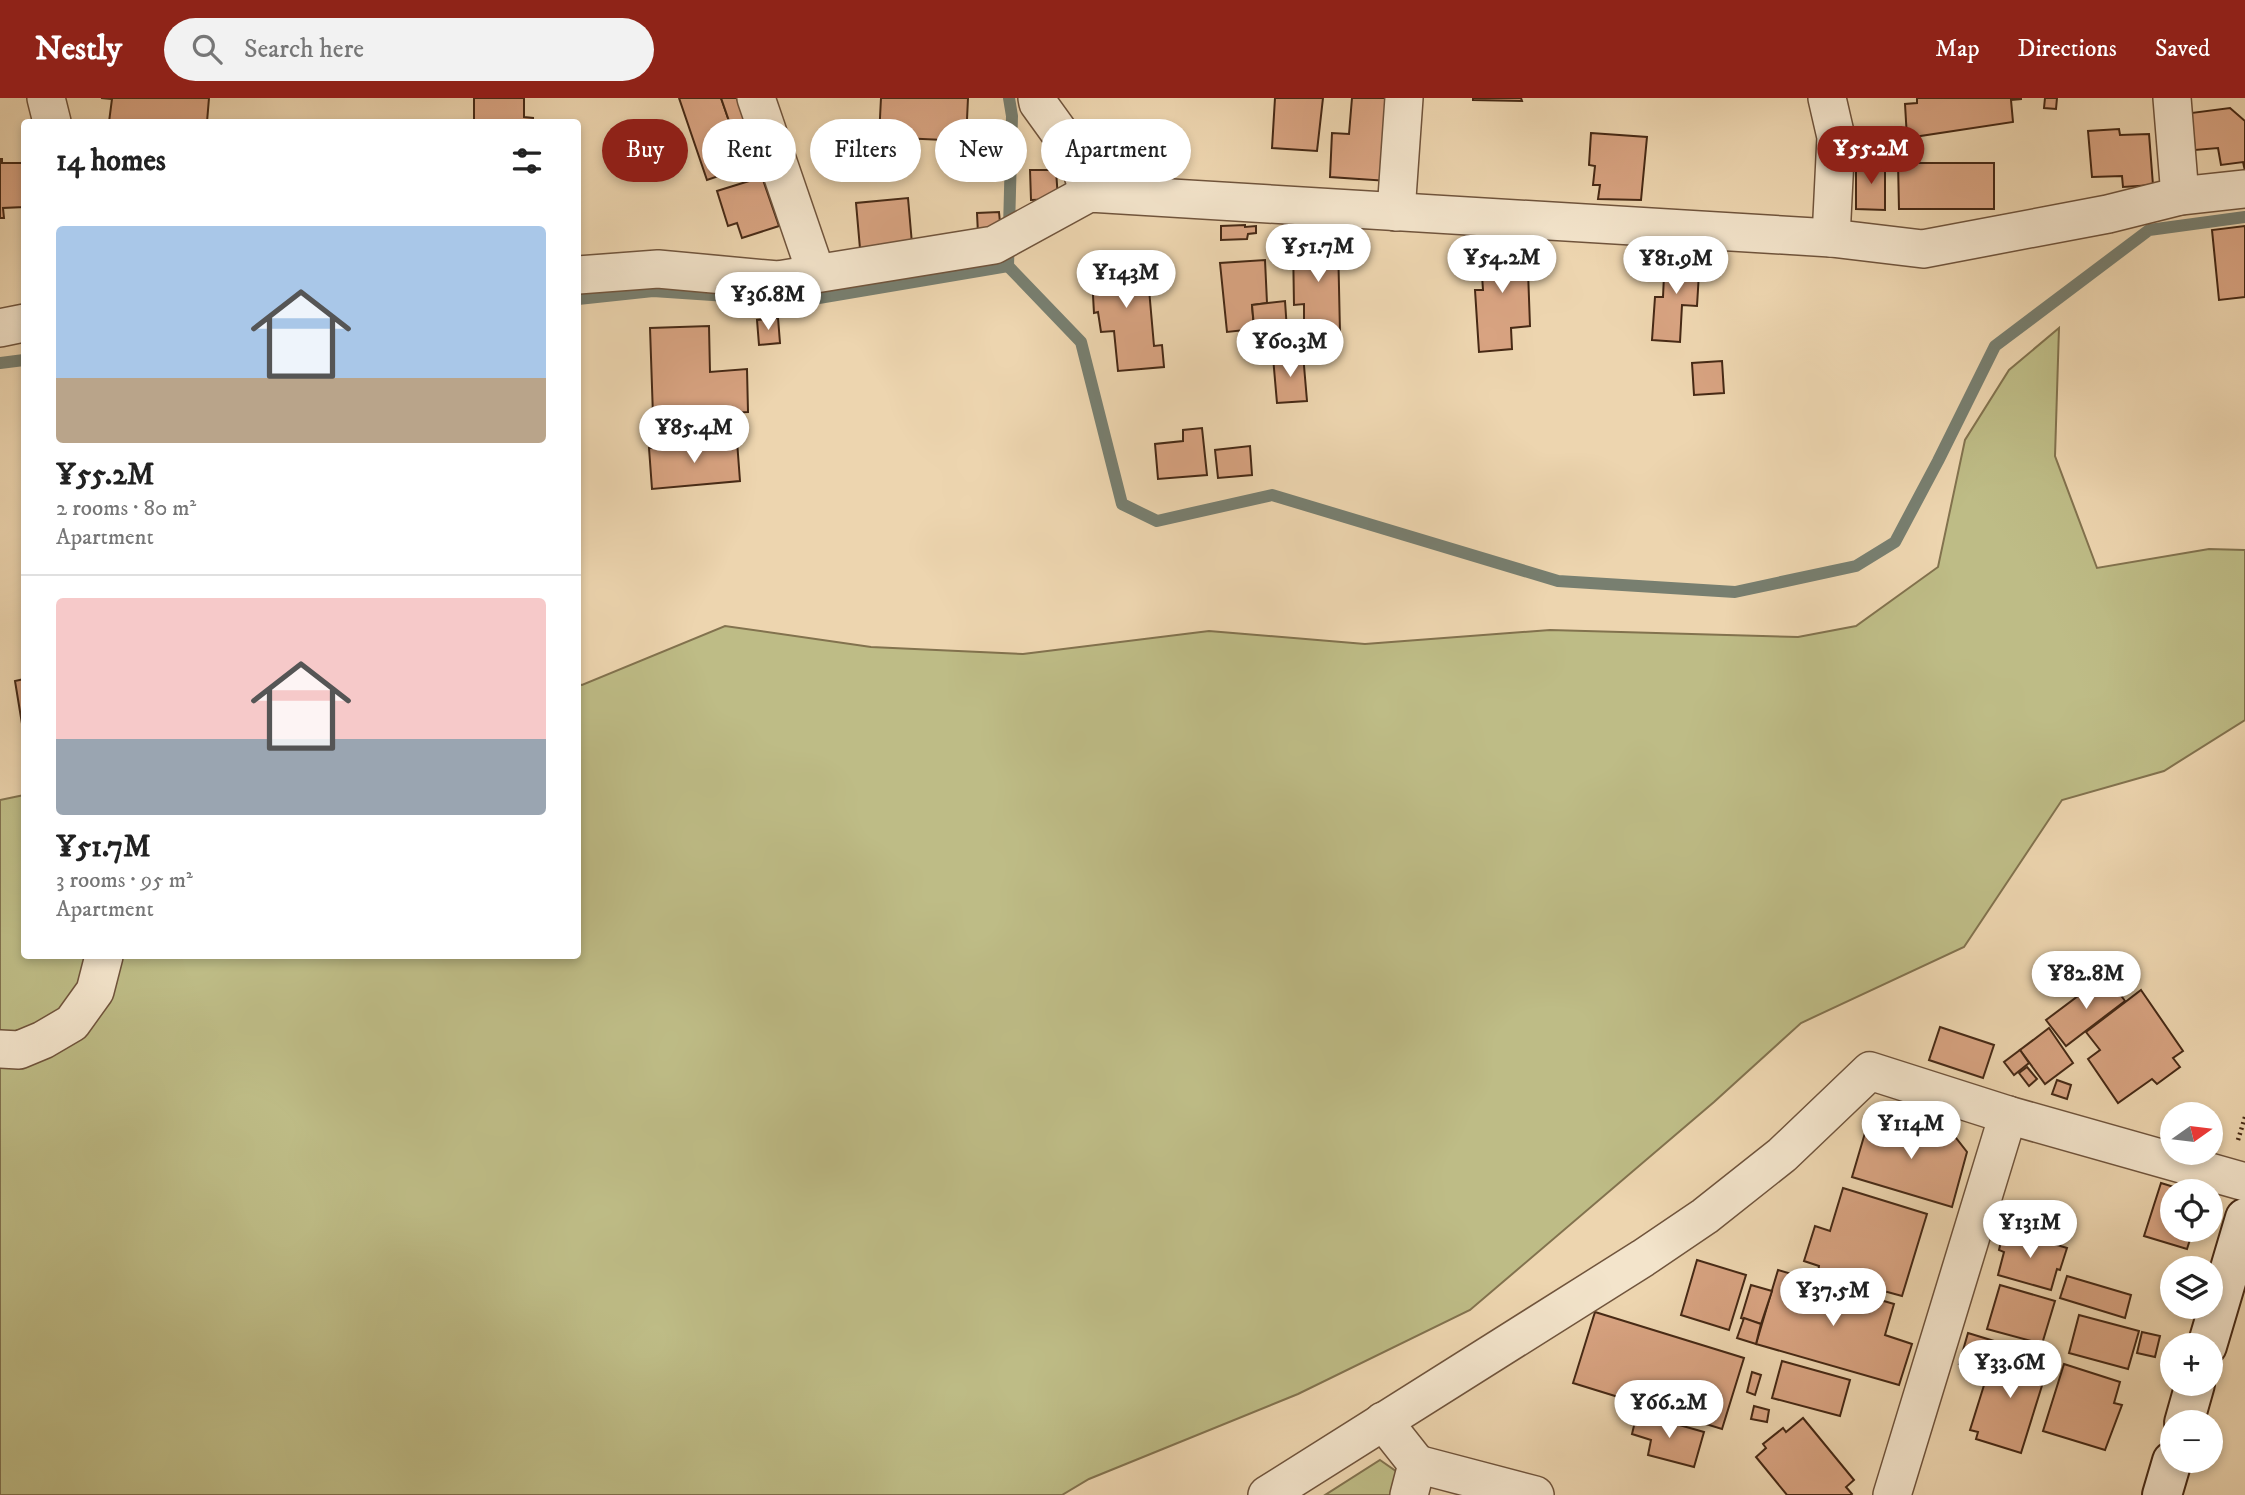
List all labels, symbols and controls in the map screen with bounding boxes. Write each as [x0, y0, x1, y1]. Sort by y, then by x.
search box [164, 18, 654, 81]
text: Nestly [35, 29, 122, 70]
icon: search [188, 30, 226, 68]
text: Search here [244, 33, 364, 66]
text: Map [1935, 34, 1980, 64]
text: Directions [2018, 34, 2117, 64]
text: Saved [2155, 34, 2210, 64]
chip: Buy [602, 119, 688, 182]
chip: Rent [702, 119, 796, 182]
chip: Filters [810, 119, 921, 182]
chip: New [935, 119, 1027, 182]
chip: Apartment [1041, 119, 1191, 182]
pin: ¥55.2M [1814, 126, 1928, 186]
text: ¥55.2M [1833, 134, 1909, 163]
icon: filters [508, 142, 546, 180]
text: 14 homes [56, 143, 166, 180]
pin: ¥51.7M [1261, 225, 1375, 284]
text: ¥51.7M [1282, 232, 1354, 261]
pin: ¥54.2M [1445, 236, 1559, 295]
pin: ¥81.9M [1619, 236, 1733, 296]
text: ¥54.2M [1463, 243, 1541, 272]
text: ¥81.9M [1639, 244, 1713, 273]
pin: ¥143M [1077, 250, 1175, 310]
text: ¥143M [1093, 258, 1159, 287]
icon: home [238, 271, 364, 397]
pin: ¥36.8M [711, 272, 825, 332]
text: ¥36.8M [731, 280, 805, 309]
pin: ¥60.3M [1233, 320, 1347, 379]
text: ¥60.3M [1253, 327, 1327, 356]
pin: ¥85.4M [637, 406, 751, 465]
text: ¥85.4M [655, 413, 733, 442]
text: ¥55.2M [56, 457, 154, 494]
text: 2 rooms · 80 m² [56, 494, 196, 523]
text: Apartment [56, 523, 154, 552]
icon: home [238, 643, 364, 769]
text: ¥51.7M [56, 829, 151, 866]
text: 3 rooms · 95 m² [56, 866, 193, 895]
text: Apartment [56, 895, 154, 924]
pin: ¥82.8M [2029, 951, 2143, 1011]
text: ¥82.8M [2048, 959, 2124, 988]
pin: ¥114M [1862, 1102, 1960, 1161]
north arrow [2160, 1102, 2222, 1166]
map controls [2160, 1102, 2223, 1473]
text: ¥114M [1878, 1109, 1944, 1138]
button: locate [2160, 1179, 2223, 1242]
pin: ¥131M [1981, 1200, 2079, 1260]
text: ¥131M [1999, 1208, 2061, 1237]
button: layers [2160, 1256, 2223, 1319]
pin: ¥37.5M [1776, 1268, 1890, 1328]
text: ¥37.5M [1796, 1276, 1870, 1305]
button: + [2160, 1333, 2223, 1396]
pin: ¥33.6M [1953, 1340, 2067, 1400]
text: ¥33.6M [1974, 1348, 2046, 1377]
pin: ¥66.2M [1612, 1380, 1726, 1440]
text: ¥66.2M [1630, 1388, 1708, 1417]
button: − [2160, 1410, 2223, 1473]

